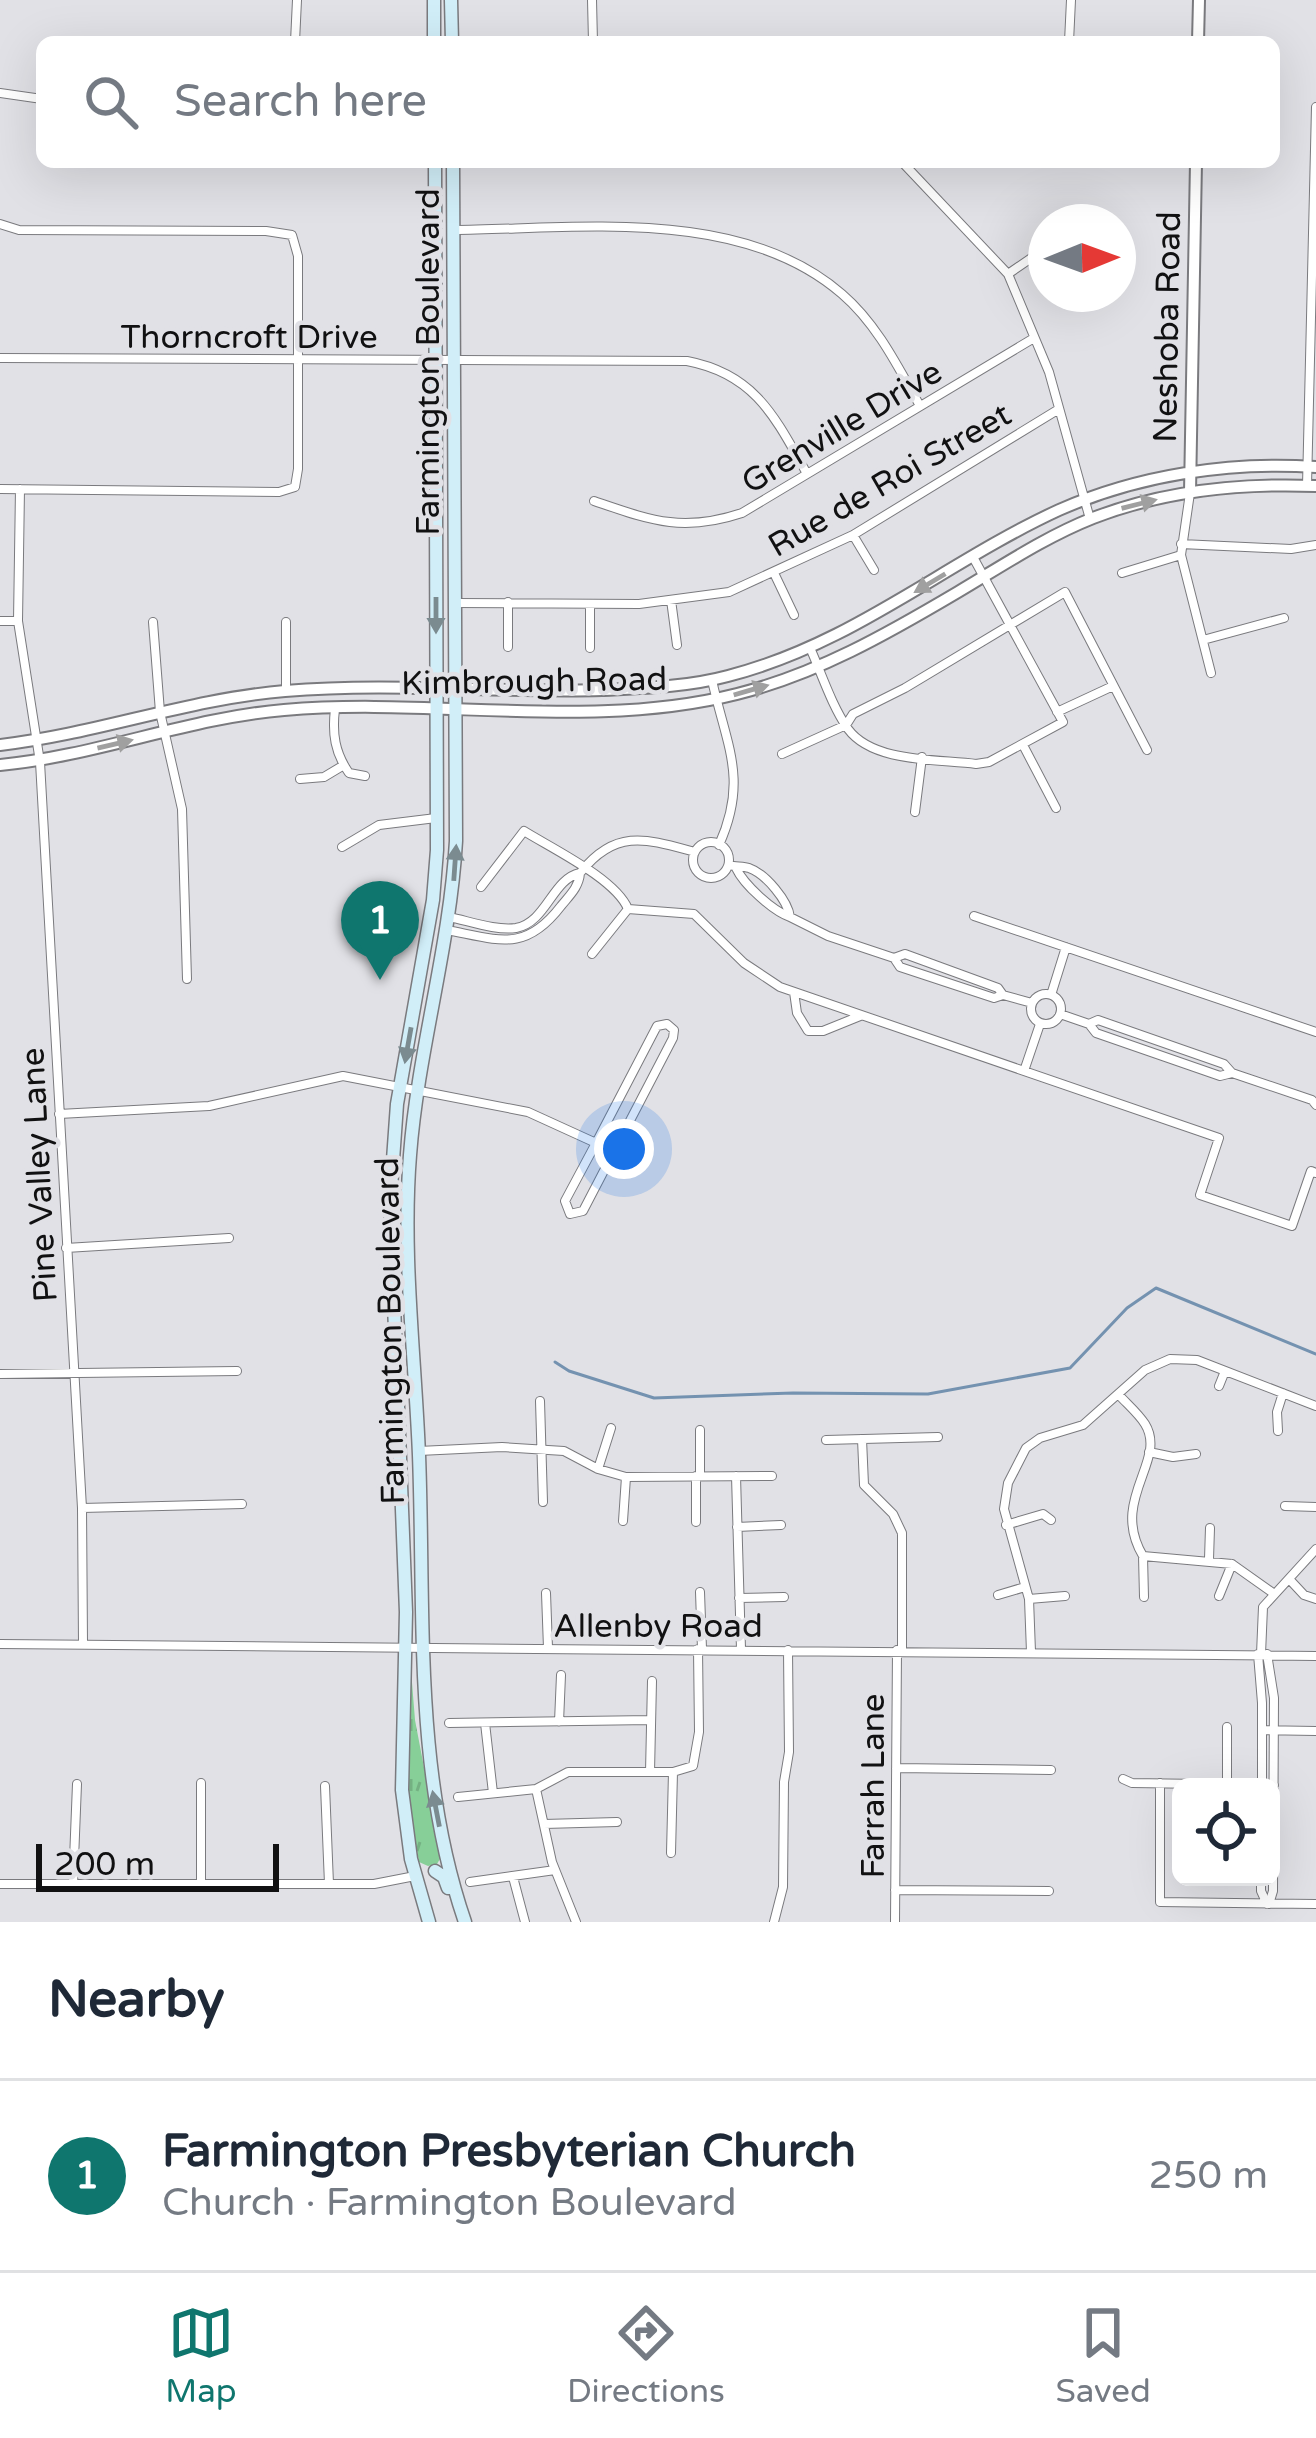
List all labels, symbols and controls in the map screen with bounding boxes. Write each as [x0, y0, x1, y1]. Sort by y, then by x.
search box [36, 36, 1280, 168]
icon: search [78, 69, 144, 135]
text: Search here [174, 75, 427, 129]
street label: Farmington Boulevard [409, 188, 448, 536]
north arrow [1028, 204, 1136, 312]
street label: Neshoba Road [1146, 211, 1189, 443]
street label: Thorncroft Drive [120, 318, 378, 357]
street label: Grenville Drive [735, 352, 949, 502]
street label: Rue de Roi Street [762, 395, 1018, 566]
one-way arrow [1121, 494, 1158, 513]
one-way arrow [913, 571, 947, 592]
one-way arrow [426, 597, 446, 635]
street label: Kimbrough Road [401, 660, 667, 703]
one-way arrow [734, 680, 770, 698]
one-way arrow [96, 734, 133, 753]
one-way arrow [445, 844, 464, 881]
pin: 1 [341, 881, 419, 980]
one-way arrow [399, 1026, 417, 1064]
street label: Pine Valley Lane [13, 1047, 66, 1303]
your location [594, 1119, 654, 1179]
street label: Farmington Boulevard [368, 1157, 413, 1505]
street label: Allenby Road [553, 1607, 763, 1646]
street label: Farrah Lane [854, 1694, 893, 1878]
map controls [1172, 1778, 1280, 1886]
button: locate [1172, 1778, 1280, 1886]
one-way arrow [426, 1789, 445, 1827]
scale bar [36, 1838, 279, 1891]
text: 200 m [54, 1845, 155, 1884]
text: Nearby [48, 1969, 225, 2031]
text: Farmington Presbyterian Church [162, 2125, 856, 2179]
text: 1 [75, 2152, 99, 2199]
text: 250 m [1149, 2152, 1268, 2199]
text: Church · Farmington Boulevard [162, 2179, 737, 2226]
tab: Map [165, 2300, 237, 2411]
tab: Directions [567, 2300, 725, 2411]
tab: Saved [1055, 2300, 1151, 2411]

